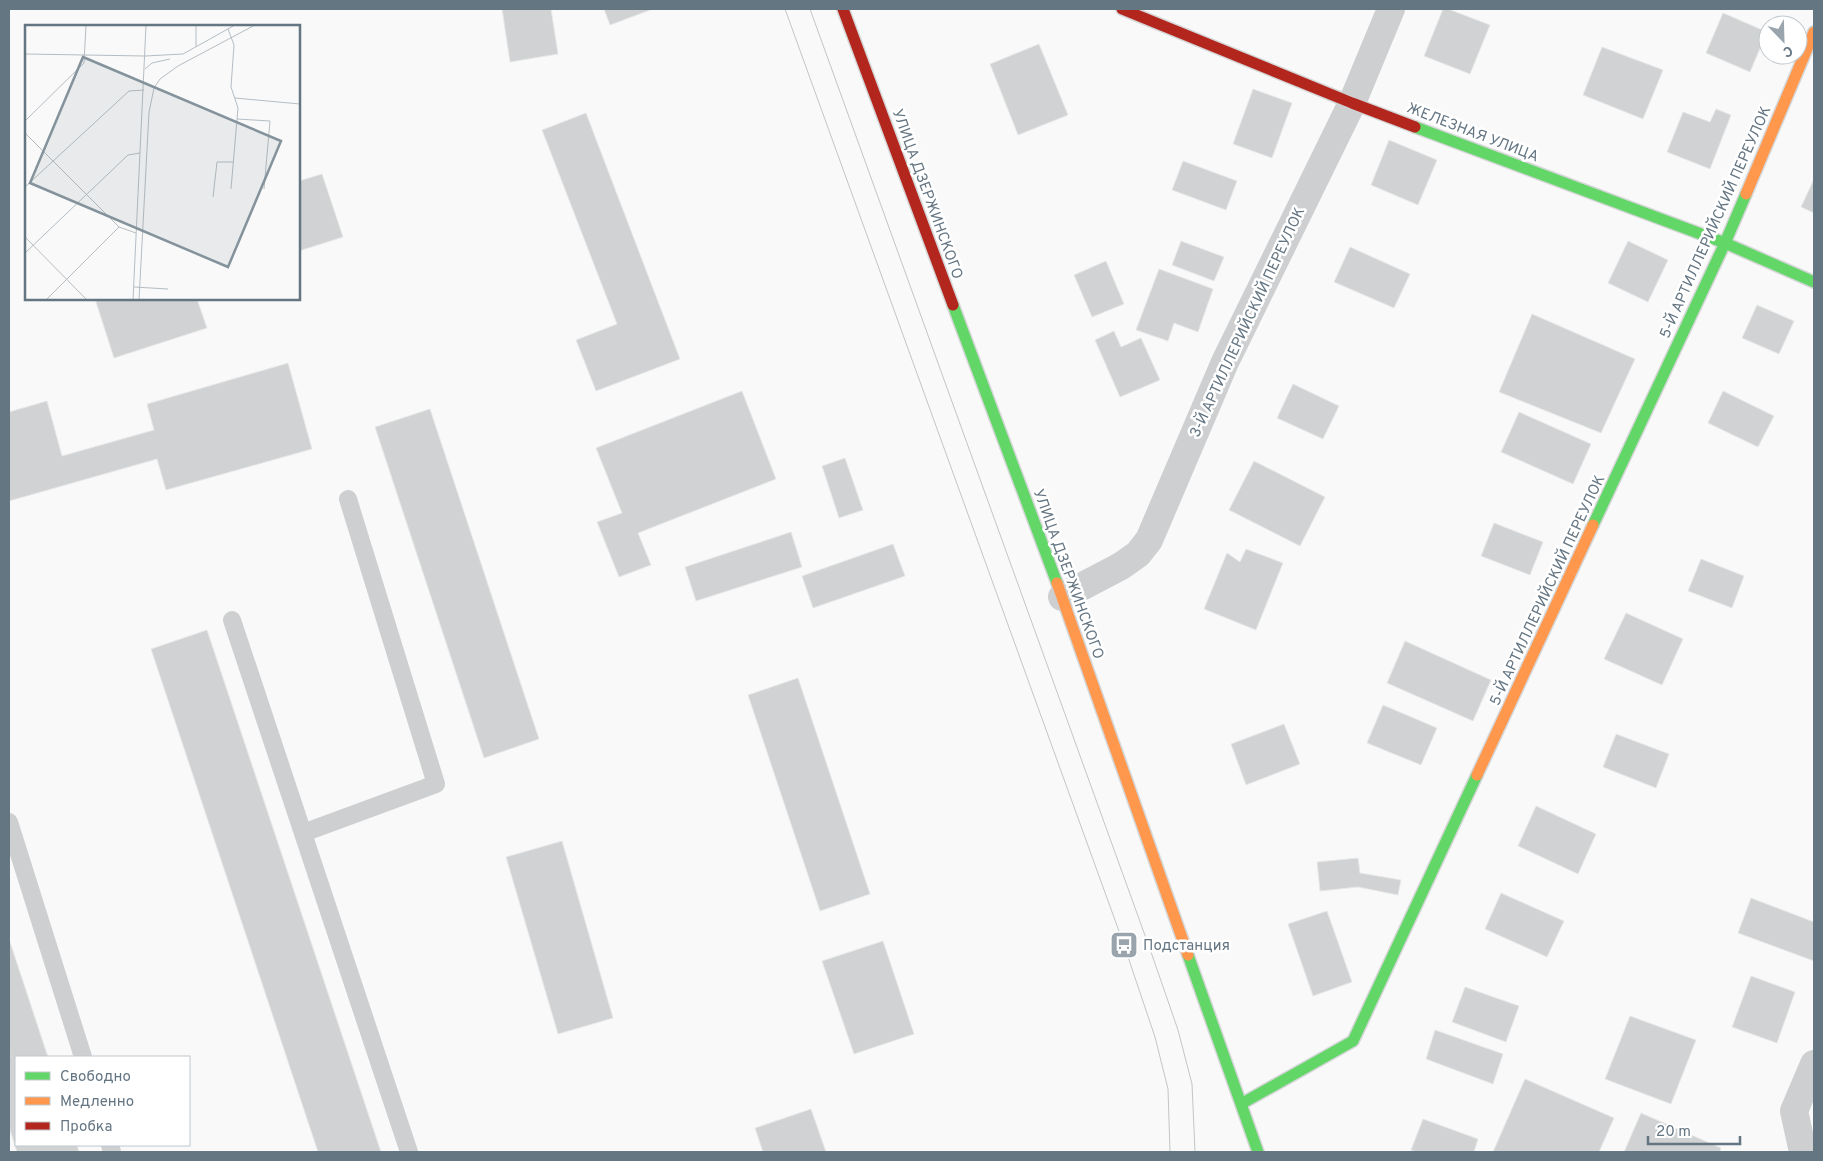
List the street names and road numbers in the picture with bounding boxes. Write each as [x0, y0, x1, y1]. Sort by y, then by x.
street label: ЖЕЛЕЗНАЯ УЛИЦА [1404, 99, 1541, 167]
street label: 5-Й АРТИЛЛЕРИЙСКИЙ ПЕРЕУЛОК [1655, 103, 1776, 342]
street label: УЛИЦА ДЗЕРЖИНСКОГО [887, 107, 966, 282]
street label: 3-Й АРТИЛЛЕРИЙСКИЙ ПЕРЕУЛОК [1185, 203, 1310, 441]
street label: 5-Й АРТИЛЛЕРИЙСКИЙ ПЕРЕУЛОК [1485, 471, 1610, 709]
street label: УЛИЦА ДЗЕРЖИНСКОГО [1028, 487, 1107, 662]

